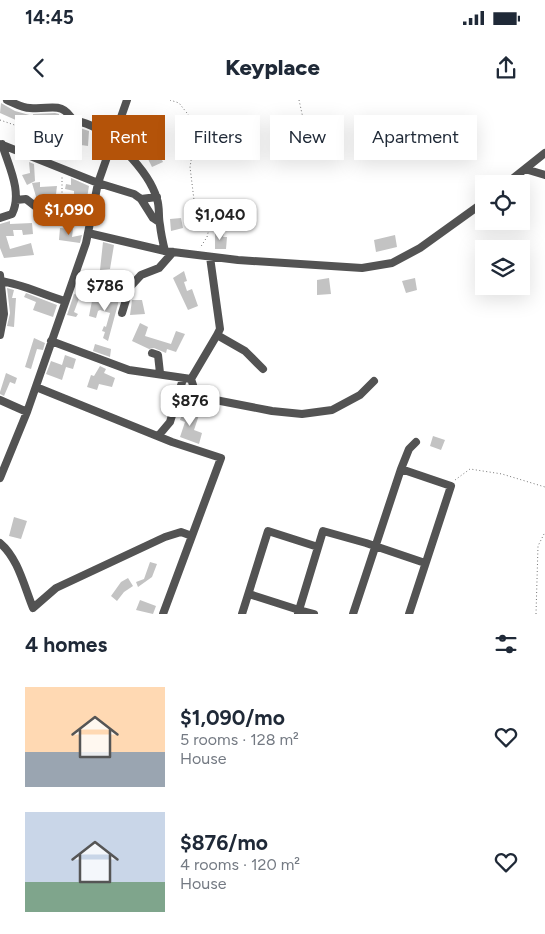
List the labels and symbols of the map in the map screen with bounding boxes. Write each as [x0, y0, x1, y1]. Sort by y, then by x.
pin: $1,090 [28, 194, 110, 236]
pin: $1,040 [179, 198, 261, 241]
pin: $786 [75, 270, 135, 312]
pin: $876 [160, 384, 220, 427]

